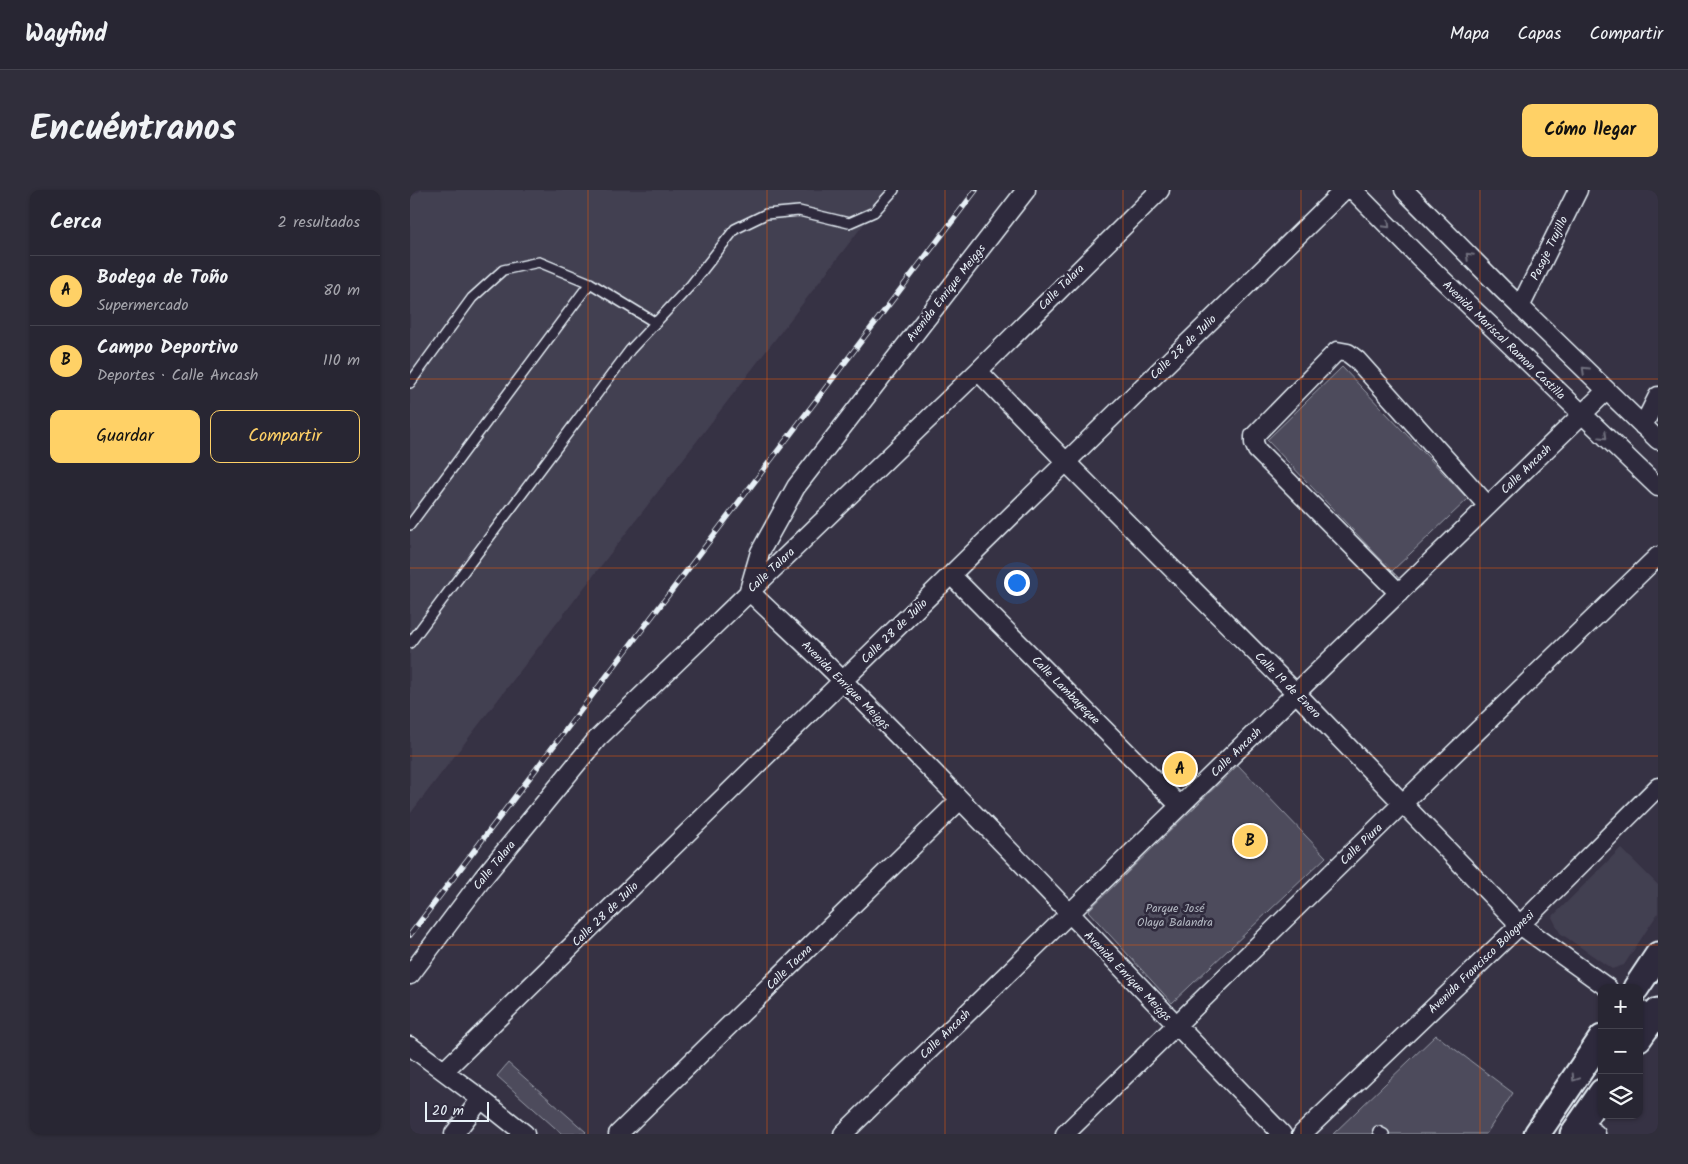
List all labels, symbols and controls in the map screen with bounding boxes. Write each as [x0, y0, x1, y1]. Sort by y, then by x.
text: Wayfind [25, 15, 107, 54]
text: Mapa [1450, 20, 1490, 49]
text: Capas [1518, 20, 1562, 49]
text: Compartir [1590, 20, 1663, 49]
text: Encuéntranos [30, 102, 236, 158]
button: Cómo llegar [1522, 104, 1658, 157]
text: Cerca [50, 206, 102, 239]
text: 2 resultados [278, 210, 360, 235]
street label: Pasaje Trujillo [1526, 213, 1573, 284]
one-way arrow [1381, 219, 1390, 228]
street label: Avenida Enrique Meiggs [902, 240, 991, 346]
one-way arrow [1466, 253, 1475, 262]
street label: Calle Talara [1034, 259, 1089, 315]
text: Bodega de Toño [97, 263, 228, 293]
street label: Avenida Mariscal Ramon Castilla [1438, 276, 1570, 405]
text: A [61, 278, 71, 303]
text: 80 m [323, 278, 360, 303]
text: Supermercado [97, 293, 188, 318]
street label: Calle 28 de Julio [1146, 310, 1221, 384]
text: Campo Deportivo [97, 333, 238, 363]
text: B [61, 348, 71, 373]
text: 110 m [323, 348, 360, 373]
text: Deportes · Calle Ancash [97, 363, 258, 388]
one-way arrow [1582, 367, 1591, 376]
button: Guardar [50, 410, 200, 463]
button: Compartir [210, 410, 360, 463]
one-way arrow [1598, 430, 1607, 439]
street label: Calle Ancash [1496, 440, 1556, 499]
street label: Calle Talara [743, 543, 800, 597]
your location [1004, 570, 1030, 596]
street label: Calle 28 de Julio [857, 594, 932, 668]
street label: Avenida Enrique Meiggs [797, 636, 895, 734]
street label: Calle 19 de Enero [1250, 648, 1325, 723]
street label: Calle Lambayeque [1027, 652, 1105, 729]
street label: Calle Ancash [1206, 723, 1266, 782]
pin: A [1164, 750, 1196, 788]
street label: Calle Piura [1335, 819, 1388, 870]
pin: B [1234, 822, 1266, 860]
street label: Calle Talara [468, 836, 521, 894]
street label: Calle 28 de Julio [568, 877, 643, 951]
park label: Parque José Olaya Balandra [1137, 899, 1213, 932]
street label: Avenida Francisco Bolognesi [1424, 906, 1540, 1018]
street label: Avenida Enrique Meiggs [1079, 927, 1176, 1026]
street label: Calle Tacna [762, 940, 817, 994]
map controls [1598, 984, 1643, 1119]
button: + [1598, 984, 1643, 1029]
street label: Calle Ancash [915, 1005, 975, 1064]
button: − [1598, 1029, 1643, 1074]
one-way arrow [1571, 1073, 1581, 1082]
button: layers [1598, 1074, 1643, 1119]
scale bar [425, 1099, 489, 1122]
text: 20 m [432, 1100, 464, 1122]

